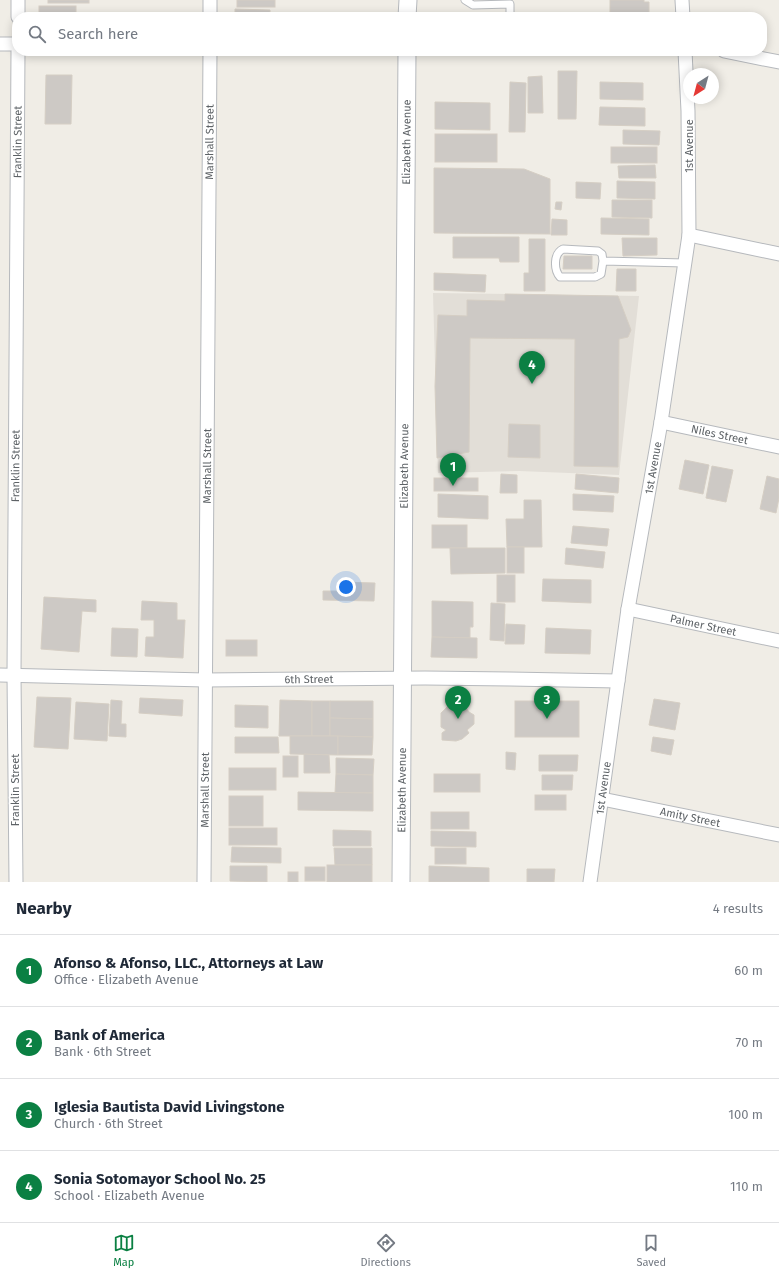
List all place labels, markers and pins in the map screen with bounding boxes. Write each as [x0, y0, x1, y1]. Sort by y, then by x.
pin: 4 [519, 351, 545, 384]
pin: 1 [440, 453, 466, 486]
pin: 2 [445, 686, 471, 719]
pin: 3 [534, 686, 560, 719]

